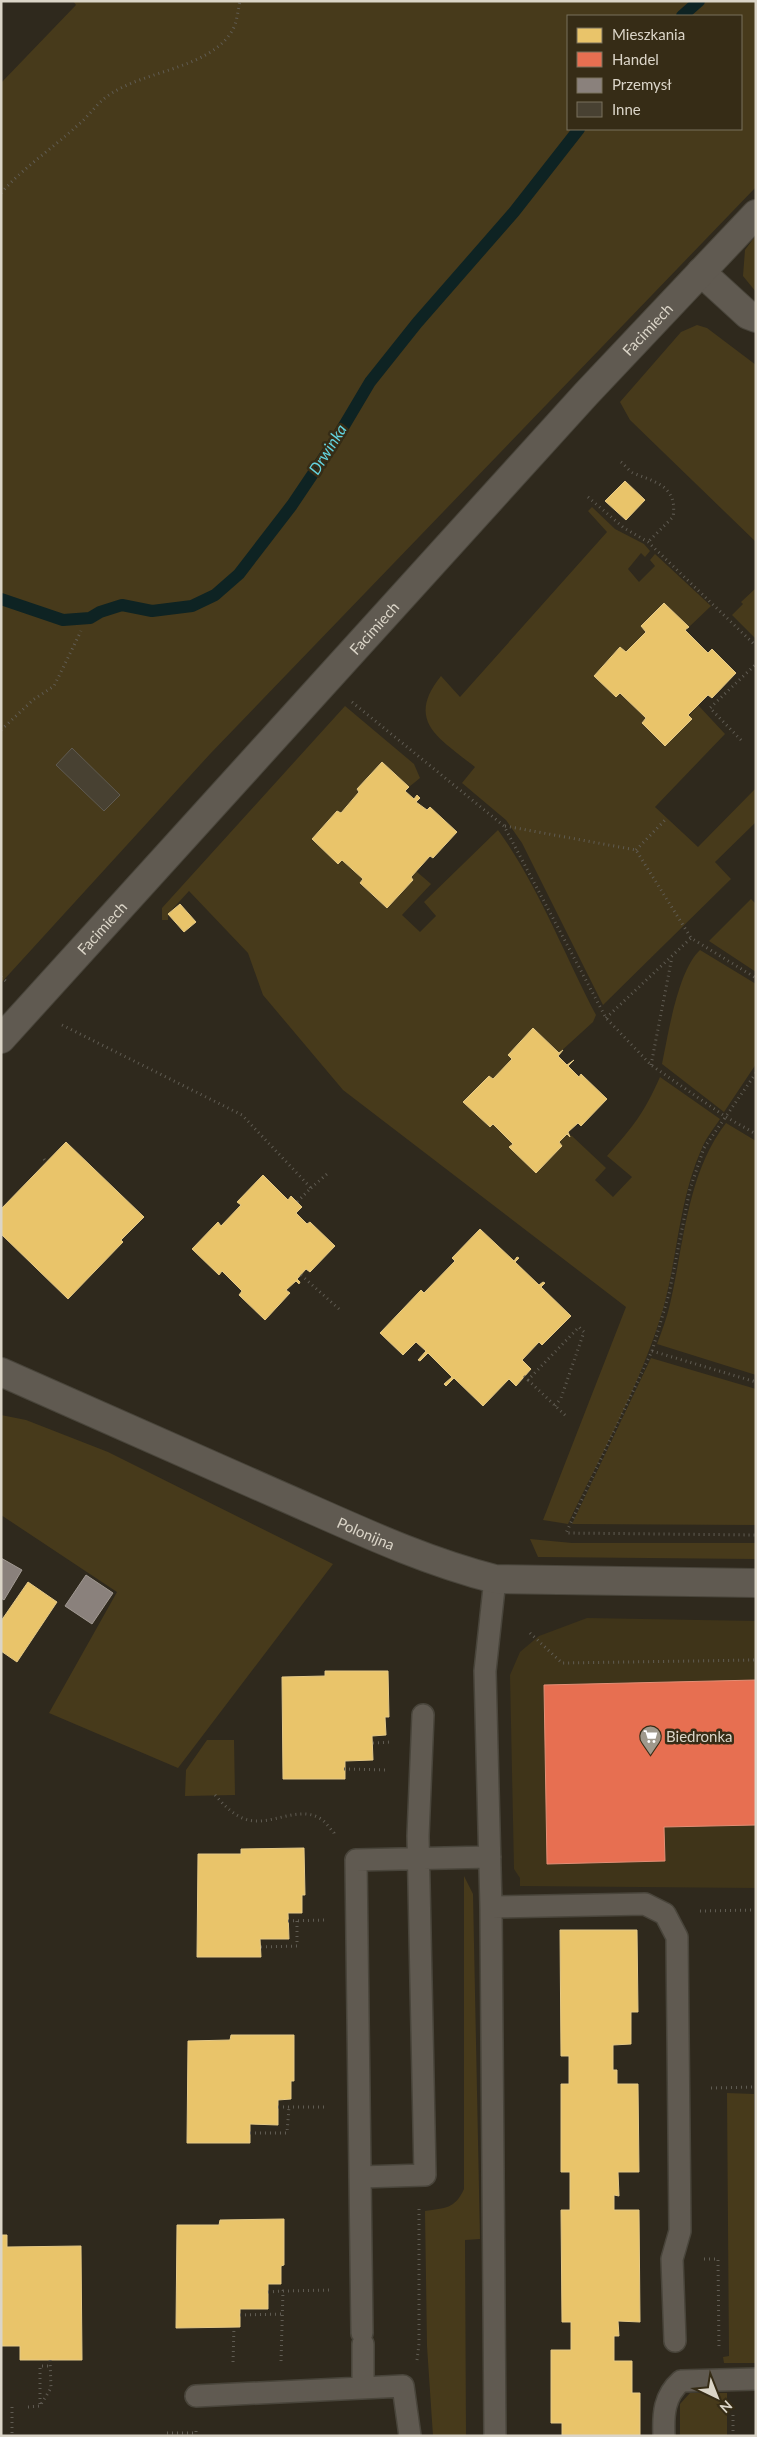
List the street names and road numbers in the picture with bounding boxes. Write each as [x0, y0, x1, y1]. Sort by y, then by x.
street label: Facimiech [618, 299, 676, 359]
street label: Facimiech [345, 598, 402, 658]
street label: Facimiech [73, 898, 130, 958]
street label: Polonijna [335, 1513, 397, 1553]

